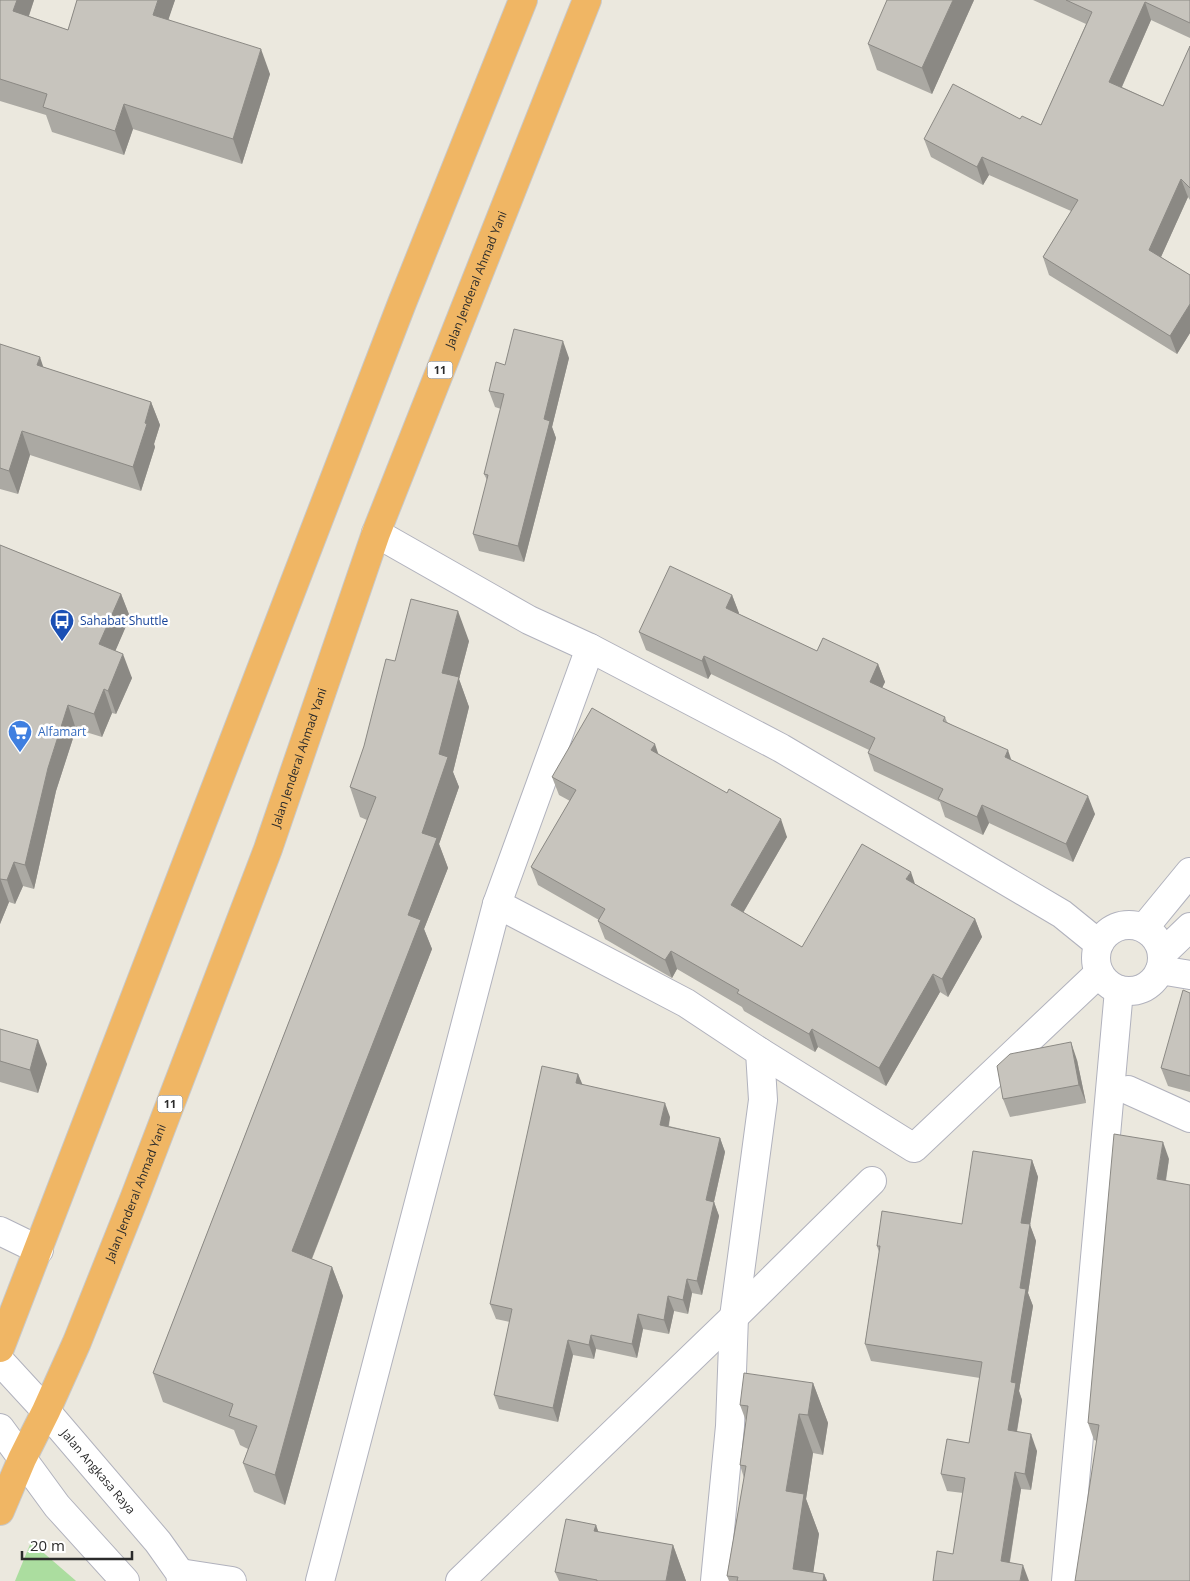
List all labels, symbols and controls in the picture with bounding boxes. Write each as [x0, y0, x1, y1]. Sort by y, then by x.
street label: Jalan Jenderal Ahmad Yani [441, 208, 511, 351]
road number: 11 [428, 362, 452, 378]
bus stop icon: Sahabat Shuttle [49, 608, 75, 642]
place label: Sahabat Shuttle [80, 612, 169, 629]
street label: Jalan Jenderal Ahmad Yani [267, 686, 330, 830]
supermarket icon: Alfamart [7, 719, 33, 753]
place label: Alfamart [38, 723, 86, 740]
road number: 11 [158, 1096, 182, 1112]
street label: Jalan Jenderal Ahmad Yani [101, 1122, 170, 1265]
street label: Jalan Angkasa Raya [57, 1425, 140, 1518]
scale bar [22, 1528, 132, 1560]
text: 20 m [30, 1535, 65, 1555]

